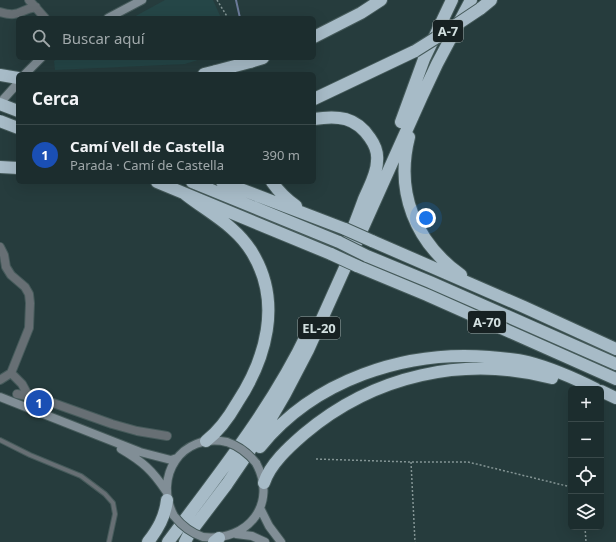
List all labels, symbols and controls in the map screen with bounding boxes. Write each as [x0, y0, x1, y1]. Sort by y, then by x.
search box [16, 16, 316, 60]
road number: A-7 [433, 20, 463, 42]
icon: search [30, 27, 52, 49]
text: Buscar aquí [62, 28, 145, 48]
text: Cerca [32, 87, 79, 110]
text: Camí Vell de Castella [70, 136, 225, 156]
text: 1 [41, 146, 49, 164]
text: 390 m [262, 146, 300, 164]
text: Parada · Camí de Castella [70, 156, 224, 174]
your location [416, 208, 436, 228]
road number: A-70 [468, 311, 506, 333]
road number: EL-20 [298, 317, 340, 339]
map controls [568, 386, 604, 530]
button: + [568, 386, 604, 422]
pin: 1 [26, 388, 52, 418]
button: − [568, 422, 604, 458]
button: locate [568, 458, 604, 494]
button: layers [568, 494, 604, 530]

